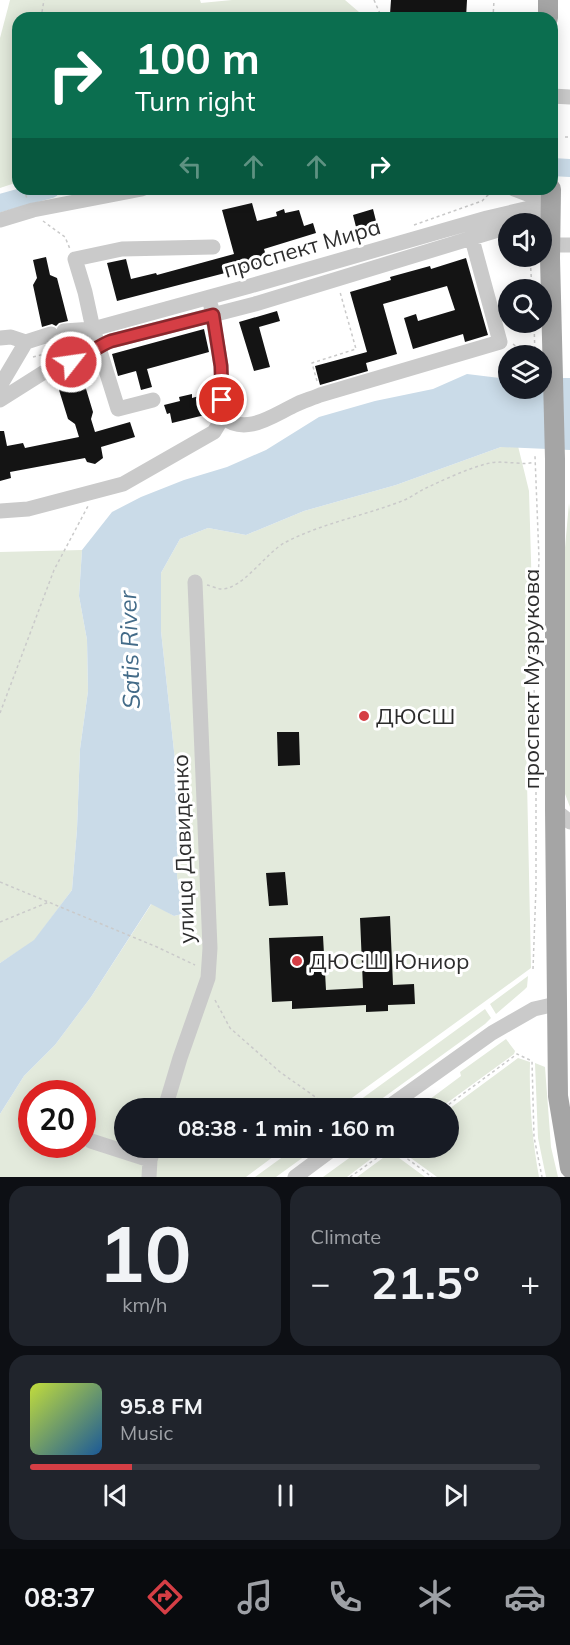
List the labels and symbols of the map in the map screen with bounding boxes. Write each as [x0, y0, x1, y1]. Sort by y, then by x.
street label: проспект Мира [220, 212, 384, 284]
position arrow [39, 330, 103, 394]
pin [196, 374, 247, 425]
street label: проспект Музрукова [517, 569, 545, 789]
water label: Satis River [112, 589, 146, 710]
place label: ДЮСШ [376, 702, 455, 730]
marker: ДЮСШ [357, 709, 371, 723]
street label: улица Давиденко [166, 754, 200, 944]
place label: ДЮСШ Юниор [309, 947, 470, 975]
marker: ДЮСШ Юниор [290, 954, 304, 968]
speed limit sign: 20 [18, 1080, 96, 1158]

